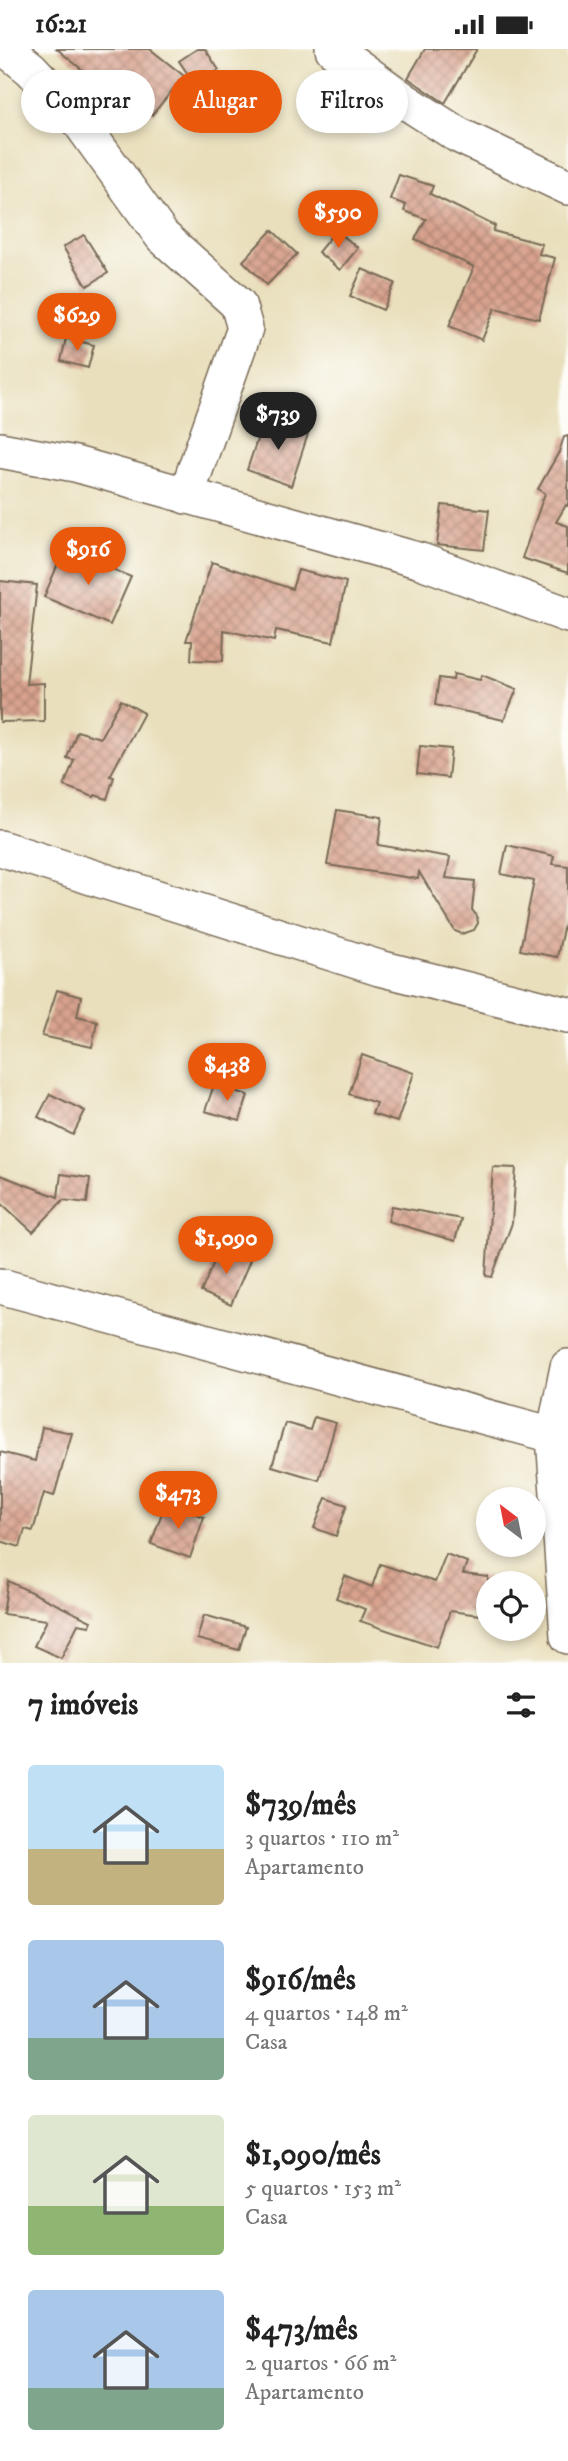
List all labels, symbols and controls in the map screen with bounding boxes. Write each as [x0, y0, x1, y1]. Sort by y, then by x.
text: 16:21 [35, 8, 87, 41]
chip: Comprar [21, 70, 155, 133]
chip: Alugar [169, 70, 282, 133]
chip: Filtros [296, 70, 408, 133]
pin: $590 [297, 191, 379, 250]
text: $590 [314, 198, 362, 227]
pin: $629 [36, 293, 118, 353]
text: $629 [53, 301, 101, 330]
pin: $739 [237, 393, 319, 452]
text: $739 [256, 400, 300, 429]
pin: $916 [47, 527, 129, 587]
text: $916 [66, 535, 110, 564]
pin: $438 [186, 1044, 268, 1103]
text: $438 [204, 1051, 250, 1080]
pin: $1,090 [169, 1217, 283, 1276]
text: $1,090 [194, 1224, 258, 1253]
pin: $473 [137, 1471, 219, 1531]
text: $473 [155, 1479, 201, 1508]
north arrow [476, 1487, 546, 1557]
map controls [476, 1487, 546, 1641]
button: locate [476, 1571, 546, 1641]
icon: filters [502, 1686, 540, 1724]
text: 7 imóveis [28, 1687, 138, 1724]
text: $739/mês [245, 1787, 356, 1824]
icon: home [84, 1793, 168, 1877]
text: 3 quartos · 110 m² [245, 1824, 399, 1853]
text: Apartamento [245, 1853, 364, 1882]
text: $916/mês [245, 1962, 356, 1999]
icon: home [84, 1968, 168, 2052]
text: 4 quartos · 148 m² [245, 1999, 408, 2028]
text: Casa [245, 2028, 288, 2057]
text: $1,090/mês [245, 2137, 381, 2174]
icon: home [84, 2143, 168, 2227]
text: 5 quartos · 153 m² [245, 2174, 401, 2203]
text: Casa [245, 2203, 288, 2232]
text: $473/mês [245, 2312, 358, 2349]
icon: home [84, 2318, 168, 2402]
text: 2 quartos · 66 m² [245, 2349, 397, 2378]
text: Apartamento [245, 2378, 364, 2407]

